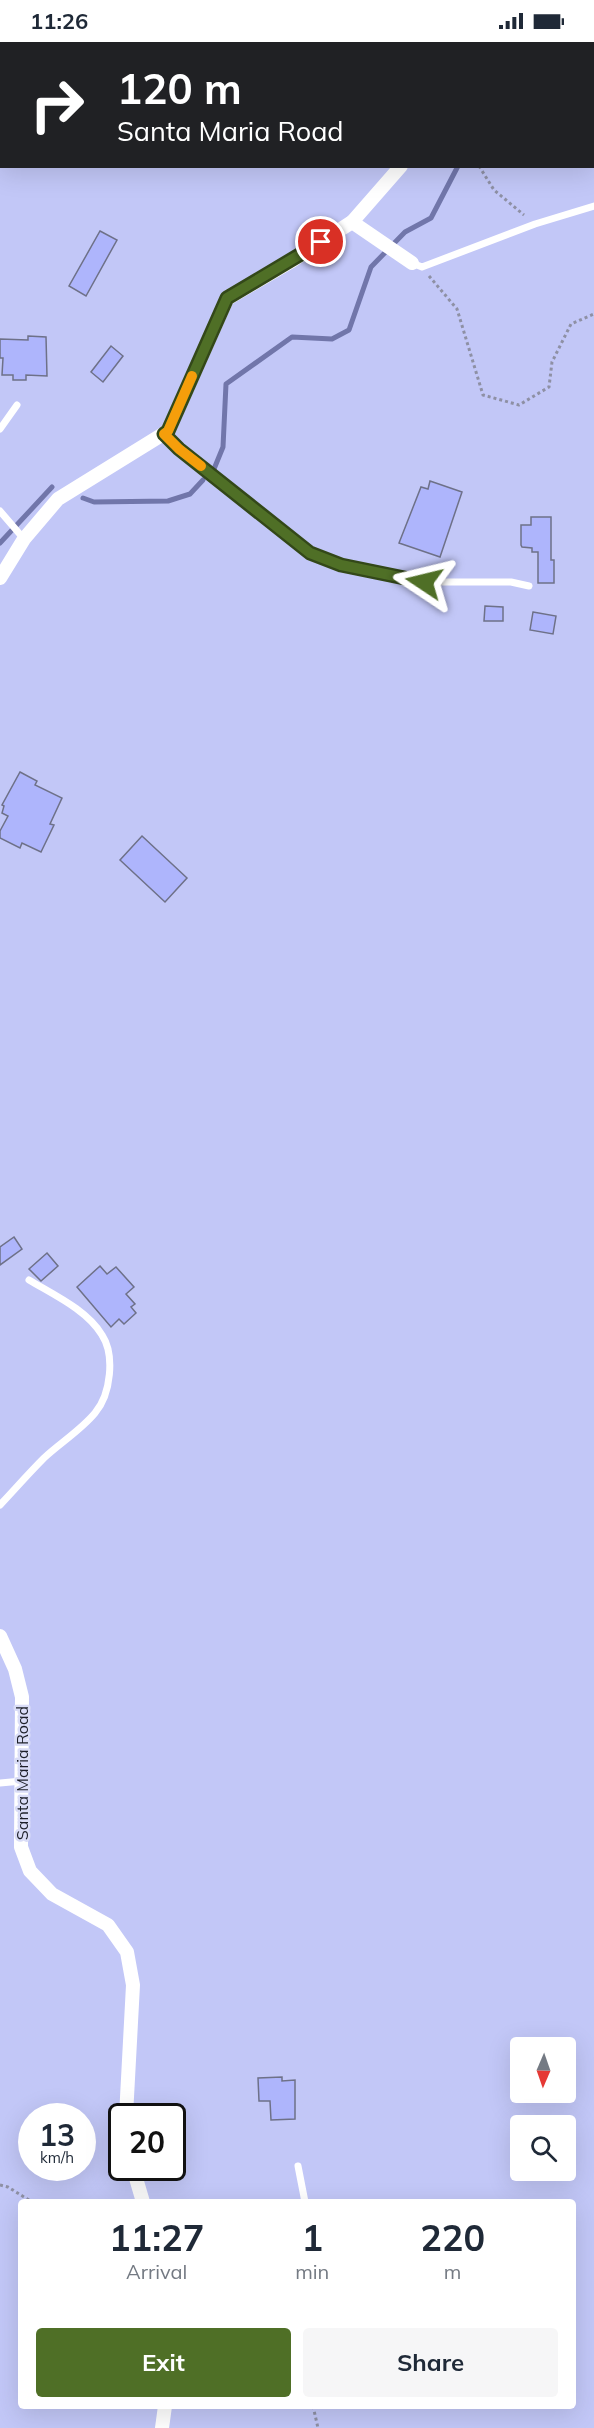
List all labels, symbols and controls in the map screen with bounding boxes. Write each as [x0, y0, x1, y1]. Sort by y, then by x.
text: 11:26 [30, 7, 88, 35]
text: 120 m [117, 62, 242, 115]
icon: right [18, 66, 96, 144]
text: Santa Maria Road [117, 114, 344, 148]
pin [295, 216, 346, 267]
icon: arrive [304, 225, 337, 258]
position arrow [392, 550, 456, 614]
street label: Santa Maria Road [12, 1706, 32, 1840]
north arrow [510, 2037, 576, 2103]
map controls [510, 2037, 576, 2181]
speed limit sign: 20 [108, 2103, 186, 2181]
button: search [510, 2115, 576, 2181]
text: 13 [39, 2116, 75, 2154]
text: km/h [40, 2148, 74, 2167]
text: 11:27 [109, 2215, 204, 2260]
text: 1 [301, 2215, 323, 2260]
text: 220 [420, 2215, 485, 2260]
text: Arrival [126, 2259, 187, 2284]
text: min [295, 2259, 329, 2284]
text: m [444, 2259, 461, 2284]
button: Exit [36, 2328, 291, 2397]
button: Share [303, 2328, 558, 2397]

